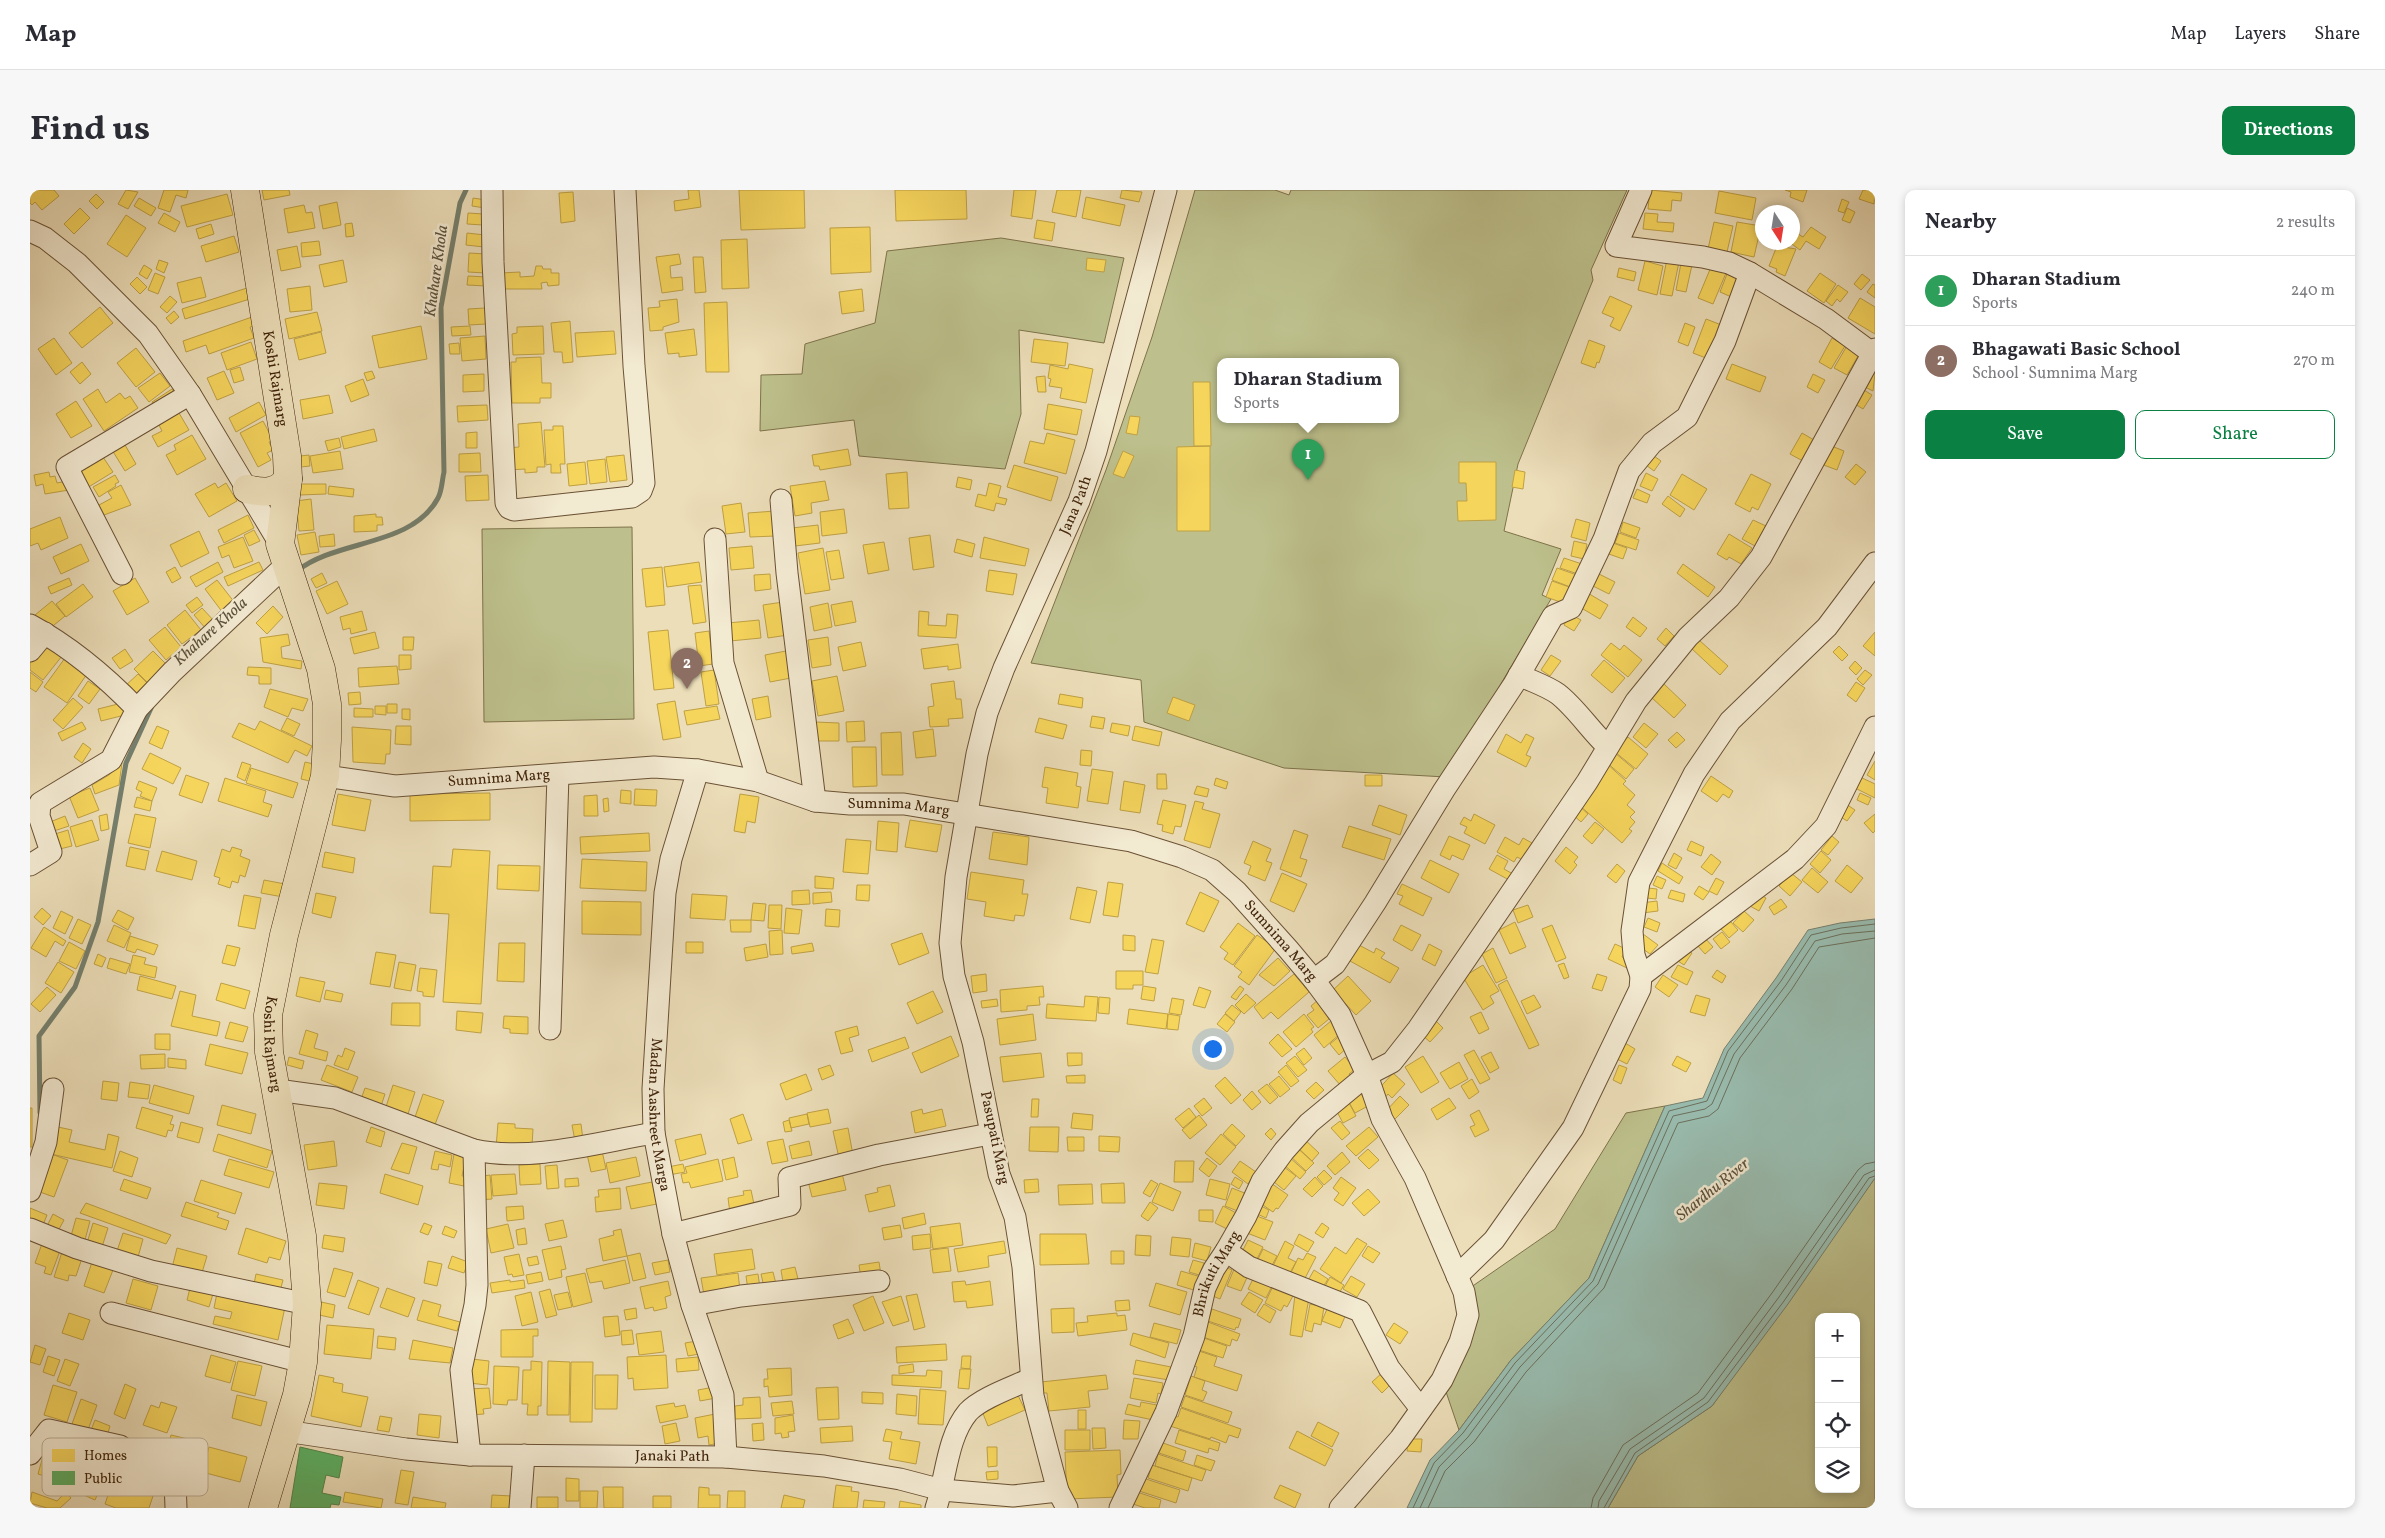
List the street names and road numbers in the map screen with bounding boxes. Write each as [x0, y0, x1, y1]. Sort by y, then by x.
street label: Koshi Rajmarg [257, 329, 293, 429]
street label: Jana Path [1055, 473, 1097, 538]
street label: Sumnima Marg [447, 764, 551, 793]
street label: Sumnima Marg [848, 794, 952, 822]
street label: Sumnima Marg [1239, 896, 1322, 987]
street label: Koshi Rajmarg [257, 994, 287, 1094]
street label: Madan Aashreet Marga [642, 1037, 675, 1193]
street label: Pasupati Marg [974, 1089, 1014, 1187]
street label: Bhrikuti Marg [1188, 1227, 1246, 1319]
street label: Janaki Path [635, 1446, 710, 1467]

